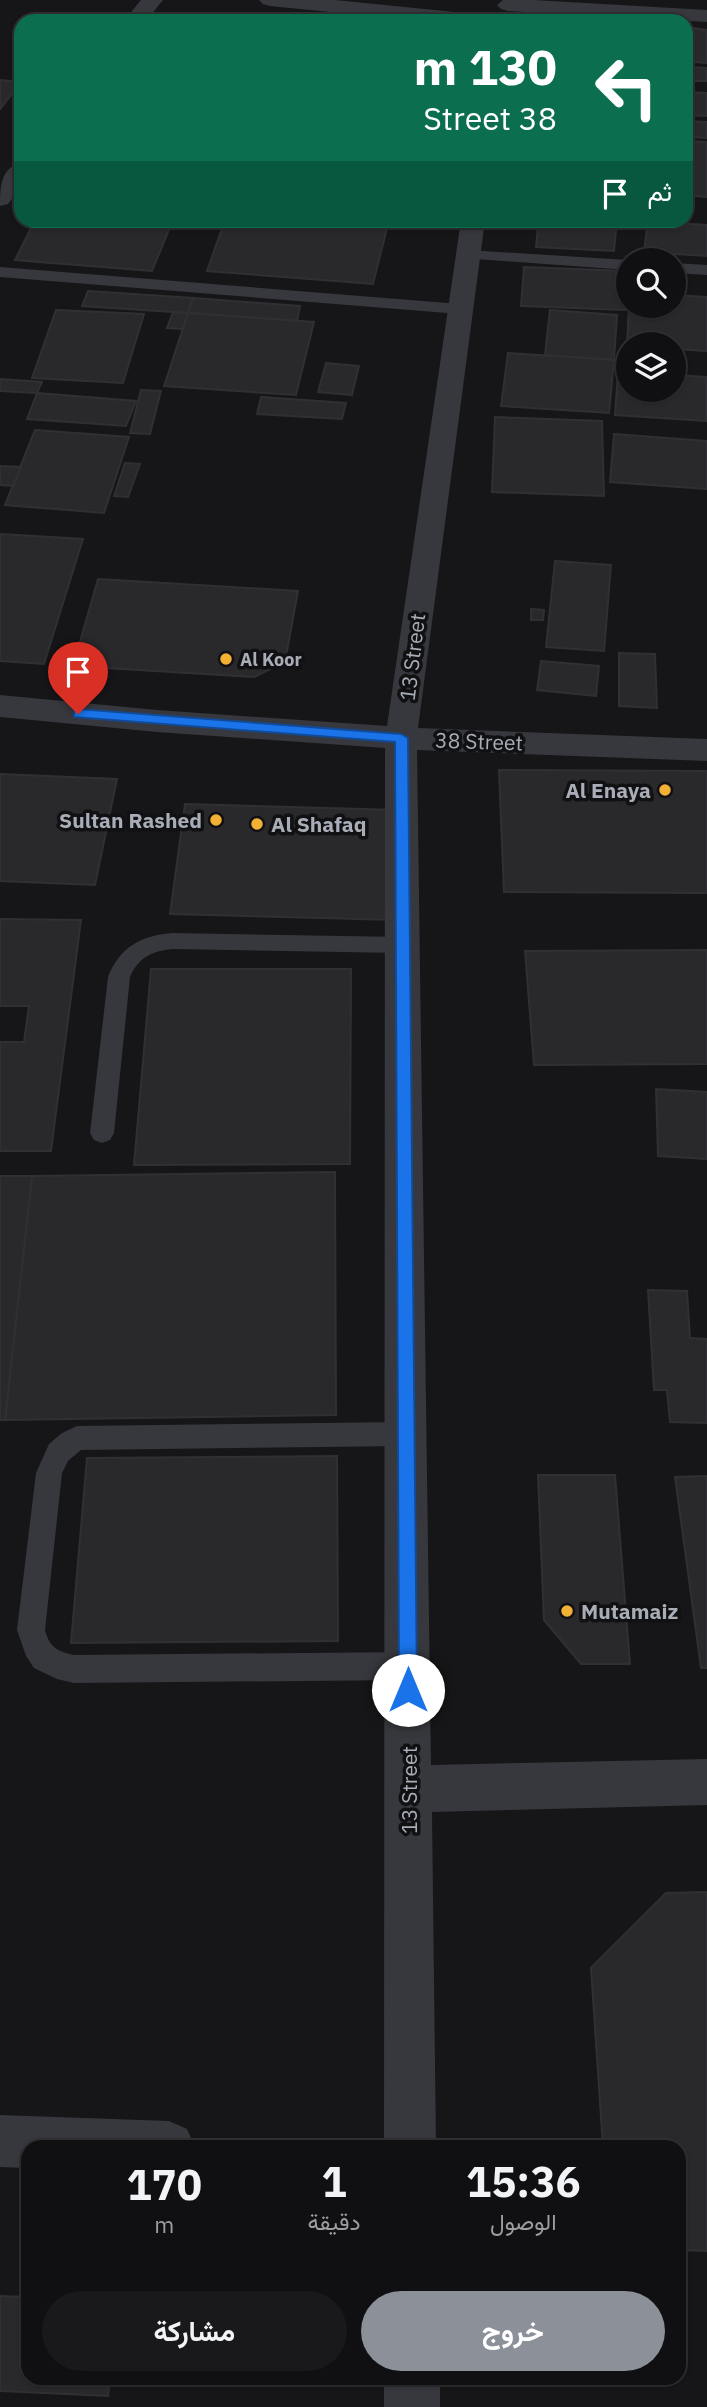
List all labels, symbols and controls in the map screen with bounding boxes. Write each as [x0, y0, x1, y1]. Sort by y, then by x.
text: 130 m [413, 35, 557, 98]
icon: left [581, 42, 672, 133]
text: 38 Street [423, 97, 557, 139]
text: ثم [648, 174, 672, 208]
icon: arrive [596, 175, 634, 213]
map controls [616, 248, 686, 402]
button: search [616, 248, 686, 318]
button: layers [616, 332, 686, 402]
street label: 13 Street [393, 612, 431, 702]
pin [48, 642, 108, 714]
place label: Al Koor [240, 648, 302, 671]
marker: Al Koor [218, 651, 234, 667]
icon: arrive [59, 653, 97, 691]
street label: 38 Street [435, 725, 523, 757]
place label: Al Enaya [565, 776, 651, 804]
marker: Al Enaya [657, 782, 673, 798]
place label: Sultan Rashed [59, 806, 202, 834]
place label: Al Shafaq [271, 810, 367, 838]
marker: Sultan Rashed [208, 812, 224, 828]
marker: Al Shafaq [249, 816, 265, 832]
place label: Mutamaiz [581, 1597, 678, 1625]
marker: Mutamaiz [559, 1603, 575, 1619]
position arrow [371, 1653, 445, 1727]
street label: 13 Street [395, 1746, 423, 1834]
text: 1 [321, 2154, 347, 2209]
text: 15:36 [466, 2154, 581, 2209]
text: 170 [126, 2157, 202, 2212]
text: دقيقة [307, 2206, 361, 2236]
text: الوصول [490, 2206, 556, 2236]
text: m [154, 2209, 174, 2239]
button: مشاركة [42, 2291, 347, 2371]
button: خروج [361, 2291, 665, 2371]

